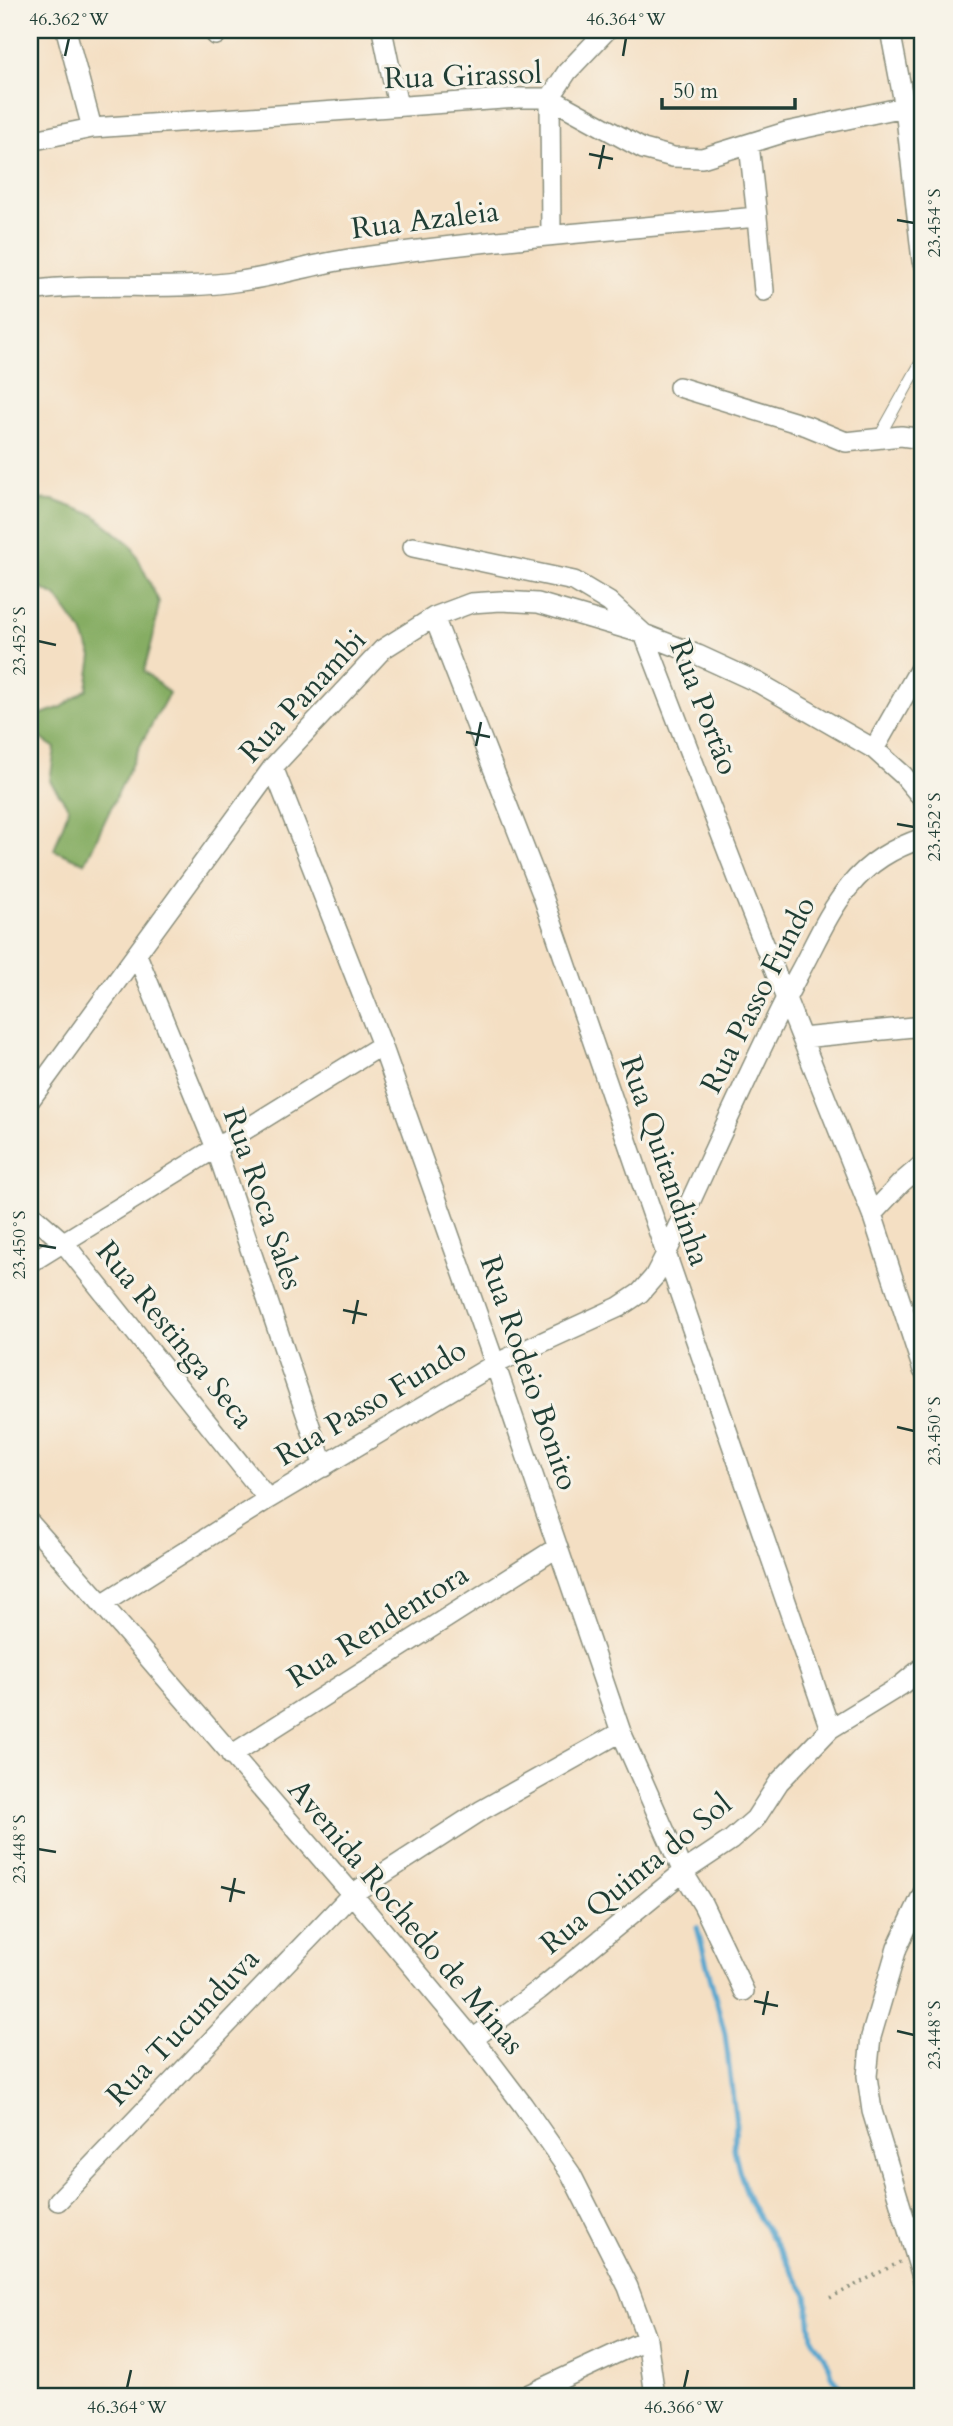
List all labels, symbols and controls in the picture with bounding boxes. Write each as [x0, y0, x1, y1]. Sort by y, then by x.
text: 46.362°W [29, 7, 109, 32]
text: 46.364°W [586, 7, 666, 32]
street label: Rua Girassol [383, 53, 543, 99]
scale bar [662, 66, 796, 110]
text: 50 m [673, 77, 718, 106]
text: 23.454°S [922, 189, 947, 257]
street label: Rua Azaleia [349, 191, 501, 249]
text: 23.452°S [7, 607, 32, 675]
street label: Rua Panambi [230, 620, 376, 772]
street label: Rua Portão [659, 633, 749, 781]
text: 23.452°S [922, 793, 947, 861]
street label: Rua Passo Fundo [691, 889, 825, 1101]
street label: Rua Quitandinha [610, 1051, 720, 1271]
street label: Rua Roca Sales [213, 1103, 313, 1295]
text: 23.450°S [7, 1211, 32, 1279]
street label: Rua Restinga Seca [86, 1232, 264, 1438]
street label: Rua Rodeio Bonito [470, 1250, 588, 1496]
street label: Rua Passo Fundo [268, 1330, 474, 1476]
text: 23.450°S [922, 1397, 947, 1465]
street label: Rua Rendentora [280, 1554, 476, 1698]
street label: Avenida Rochedo de Minas [278, 1771, 534, 2063]
street label: Rua Quinta do Sol [531, 1784, 741, 1964]
text: 23.448°S [7, 1815, 32, 1883]
street label: Rua Tucunduva [97, 1939, 269, 2115]
text: 23.448°S [922, 2001, 947, 2069]
text: 46.364°W [87, 2395, 167, 2420]
text: 46.366°W [644, 2395, 724, 2420]

